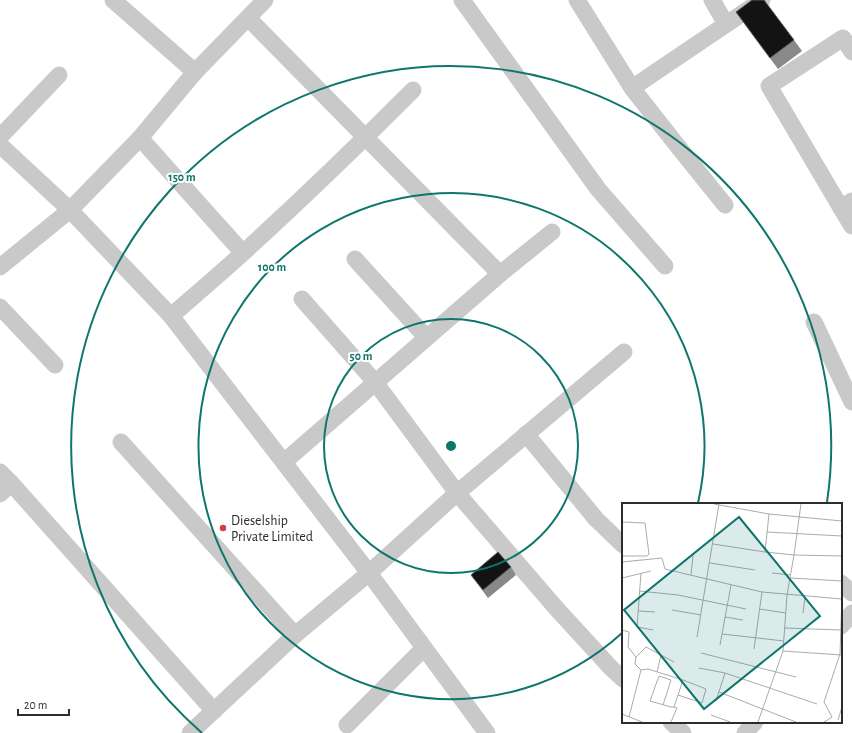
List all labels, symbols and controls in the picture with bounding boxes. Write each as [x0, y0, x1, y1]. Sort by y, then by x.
text: 150 m [168, 171, 196, 183]
text: 100 m [258, 261, 286, 273]
text: 50 m [350, 350, 373, 362]
centre of rings [444, 439, 458, 453]
inset map [622, 503, 842, 723]
place label: Dieselship Private Limited [231, 514, 313, 544]
marker: Dieselship Private Limited [218, 523, 228, 533]
scale bar [18, 691, 69, 717]
text: 20 m [24, 699, 47, 711]

